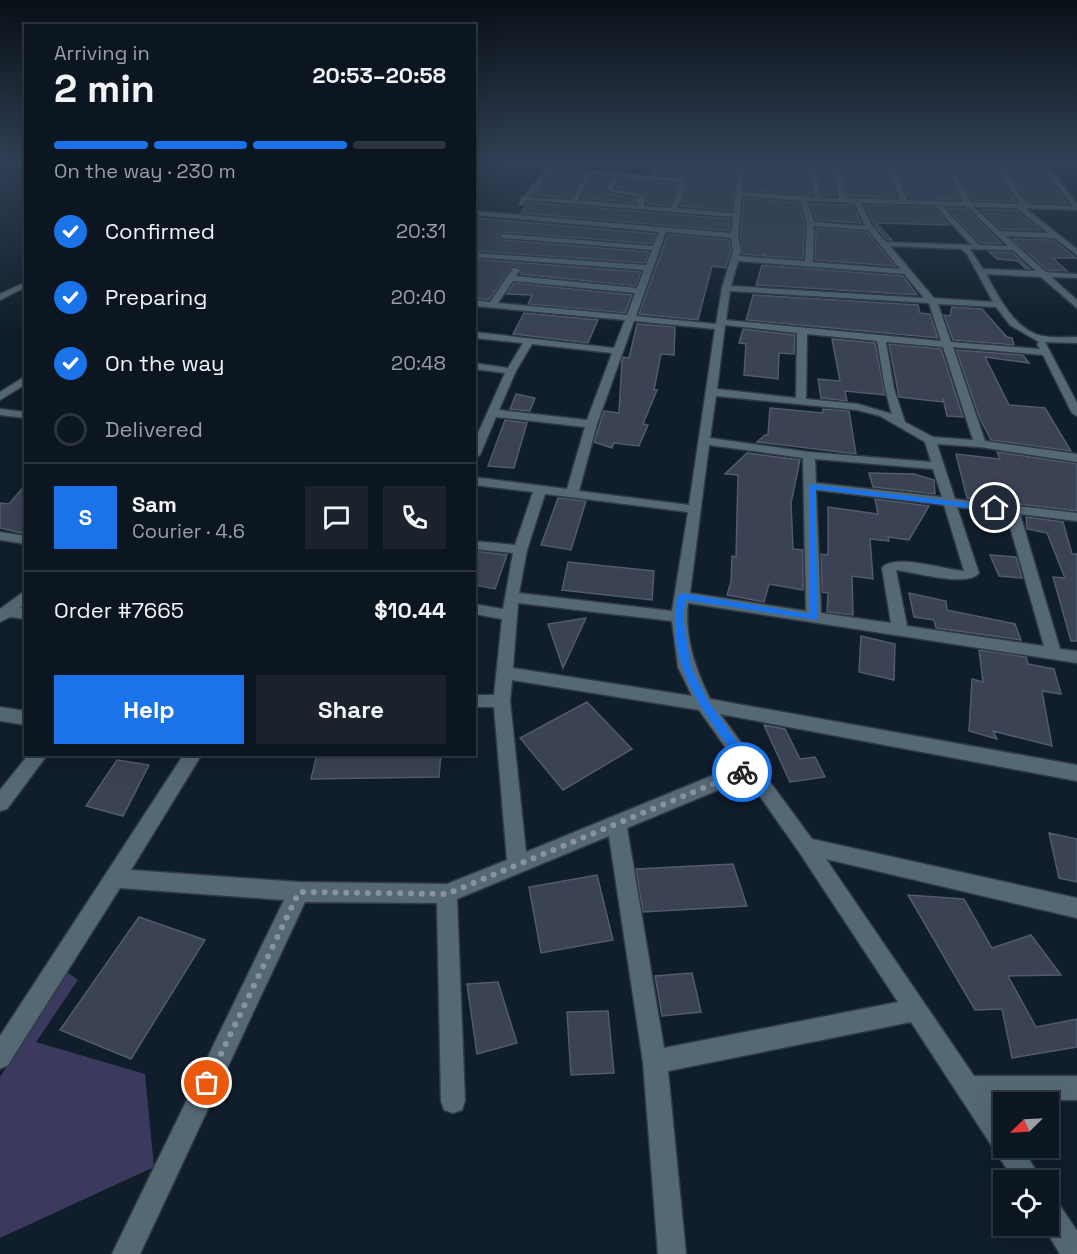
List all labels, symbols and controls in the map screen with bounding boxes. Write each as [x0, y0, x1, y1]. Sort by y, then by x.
text: Arriving in [54, 40, 150, 66]
text: 20:53–20:58 [312, 61, 446, 89]
text: 2 min [54, 64, 155, 113]
text: On the way · 230 m [54, 158, 236, 184]
icon: check [54, 215, 87, 248]
text: Confirmed [105, 217, 215, 245]
text: 20:31 [396, 218, 446, 244]
icon: check [54, 281, 87, 314]
text: Preparing [105, 283, 207, 311]
text: 20:40 [391, 284, 446, 310]
icon: check [54, 347, 87, 380]
text: On the way [105, 349, 224, 377]
text: 20:48 [391, 350, 446, 376]
text: Delivered [105, 415, 203, 443]
pin [969, 482, 1020, 533]
button: chat [305, 486, 368, 549]
button: phone [383, 486, 446, 549]
text: Sam [132, 490, 177, 518]
icon: home [978, 491, 1011, 524]
text: S [79, 503, 92, 531]
text: Courier · 4.6 [132, 518, 245, 544]
text: Order #7665 [54, 596, 184, 624]
text: $10.44 [374, 596, 446, 624]
button: Help [54, 675, 244, 744]
button: Share [256, 675, 446, 744]
courier [712, 742, 772, 802]
icon: bike [726, 756, 759, 789]
pin [181, 1057, 232, 1108]
icon: bag [190, 1066, 223, 1099]
north arrow [993, 1092, 1059, 1158]
map controls [993, 1092, 1059, 1236]
button: locate [993, 1170, 1059, 1236]

